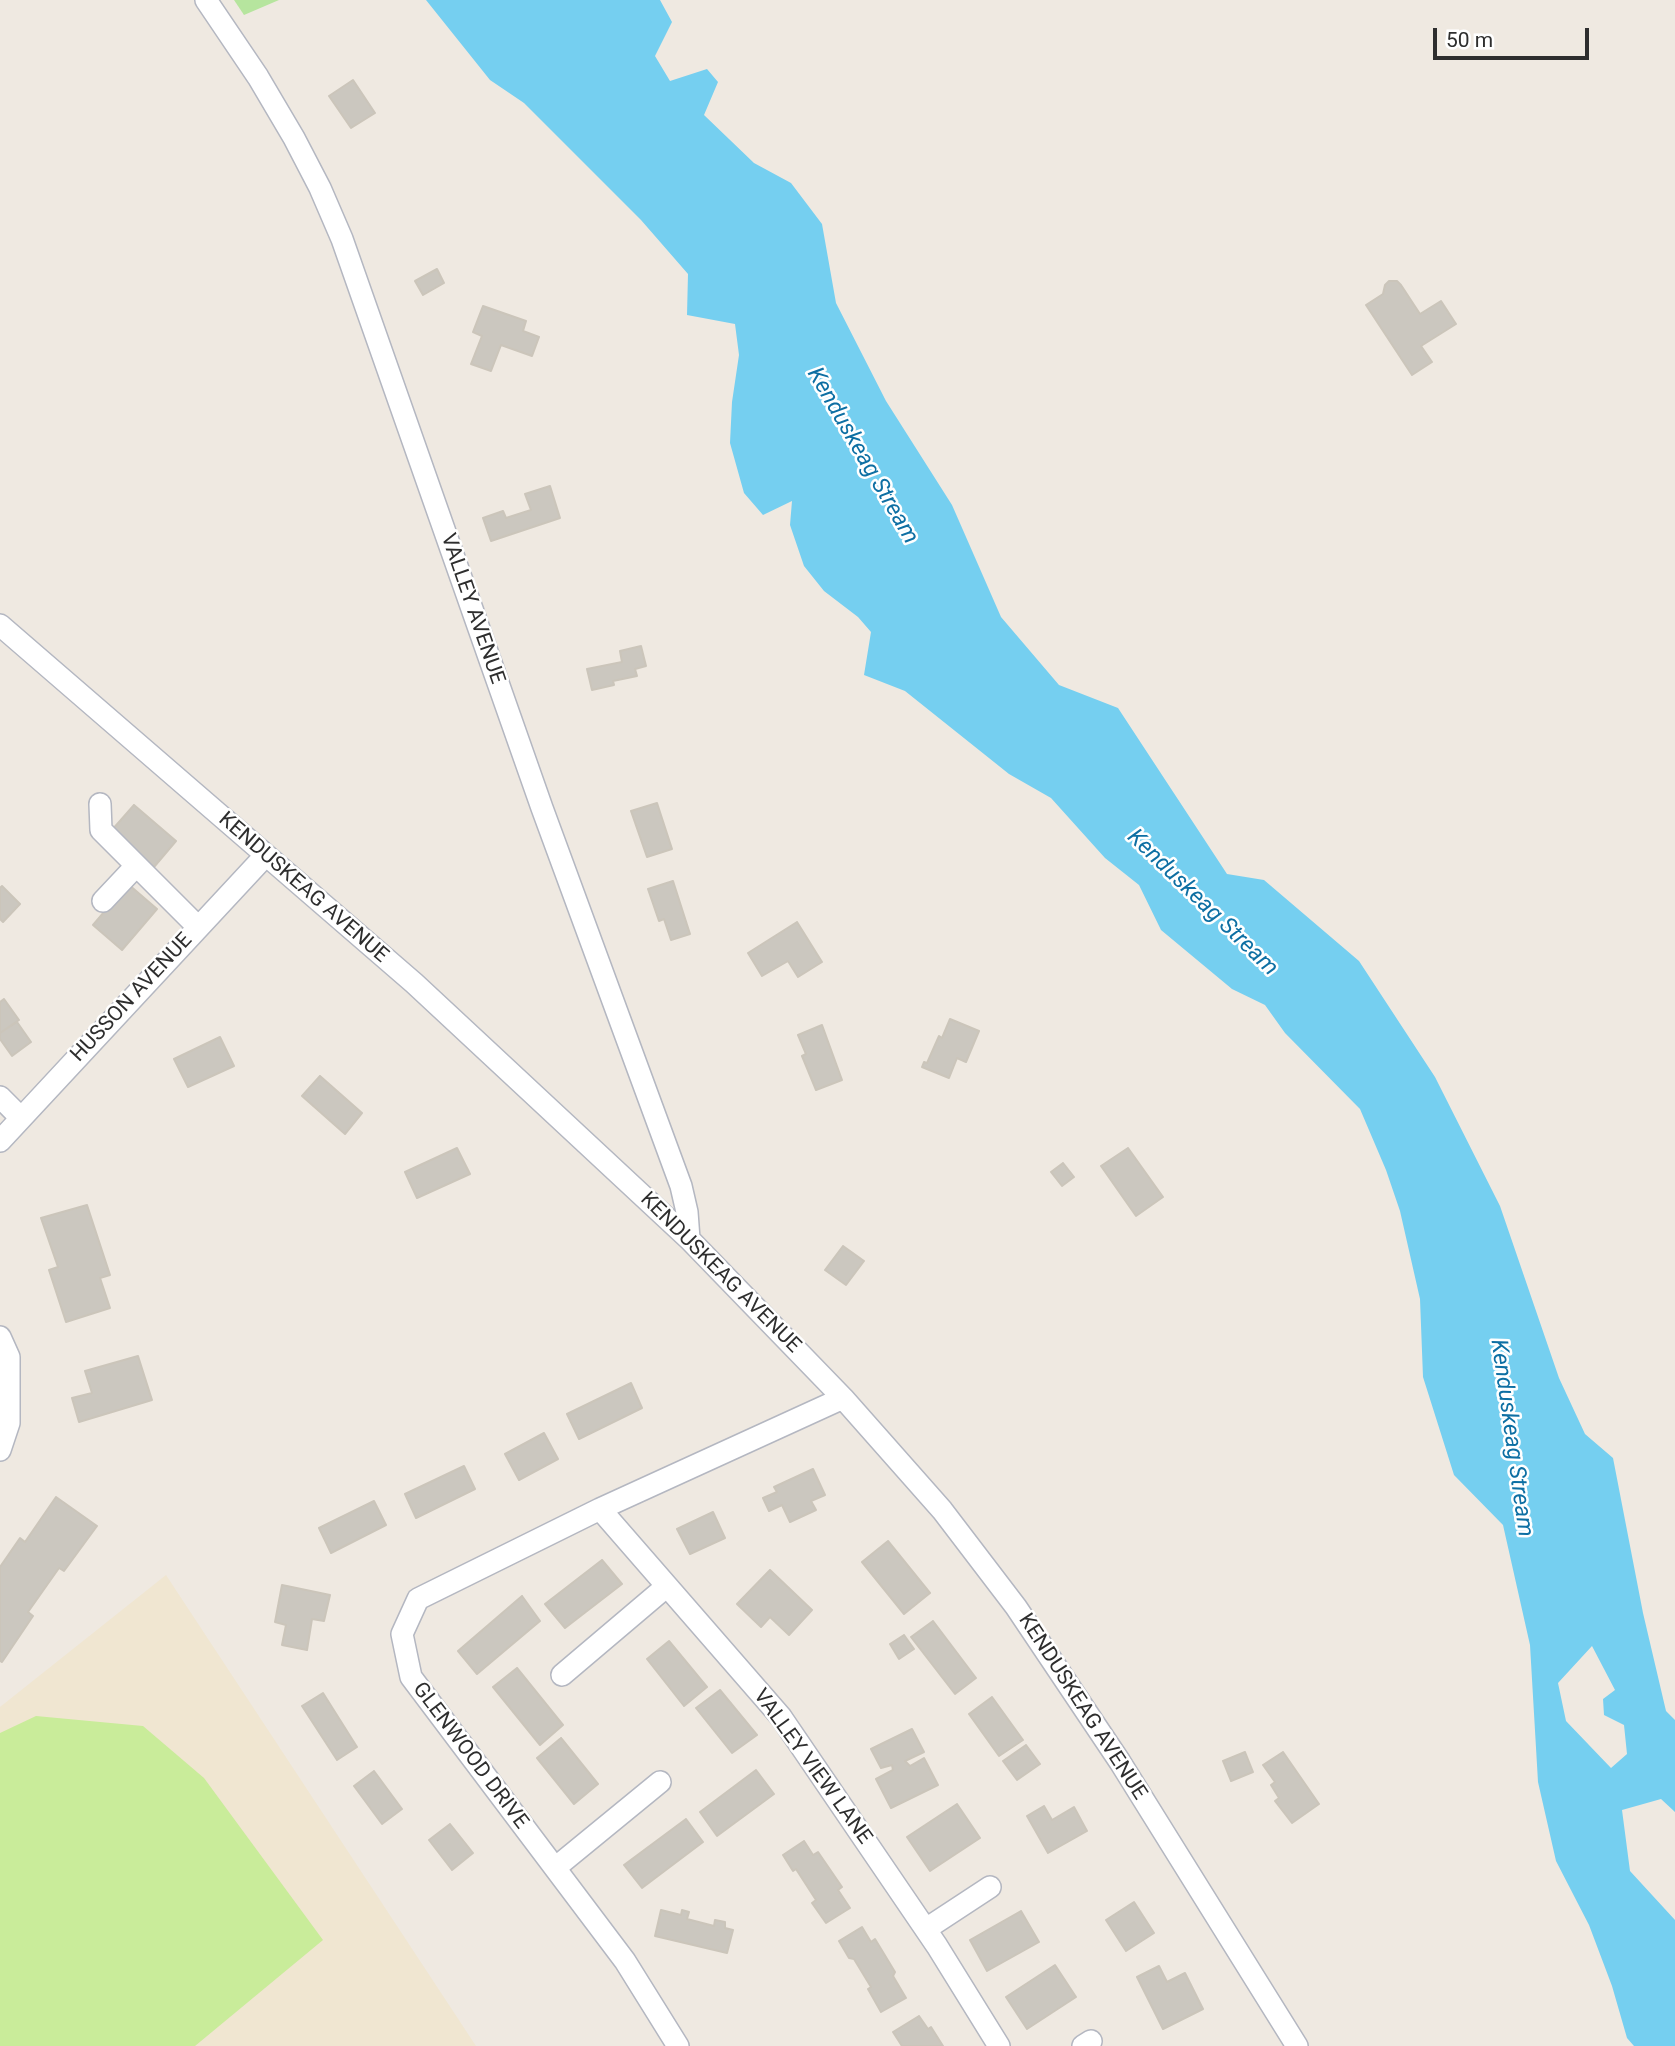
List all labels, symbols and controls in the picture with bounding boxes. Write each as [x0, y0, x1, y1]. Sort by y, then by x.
scale bar [1437, 14, 1593, 58]
text: 50 m [1446, 28, 1493, 52]
water label: Kenduskeag Stream [800, 363, 924, 549]
street label: VALLEY AVENUE [434, 531, 510, 687]
street label: KENDUSKEAG AVENUE [213, 807, 393, 969]
water label: Kenduskeag Stream [1121, 824, 1283, 982]
street label: HUSSON AVENUE [66, 928, 198, 1068]
street label: KENDUSKEAG AVENUE [634, 1187, 806, 1359]
water label: Kenduskeag Stream [1483, 1338, 1539, 1538]
street label: KENDUSKEAG AVENUE [1012, 1609, 1152, 1805]
street label: GLENWOOD DRIVE [407, 1678, 533, 1834]
street label: VALLEY VIEW LANE [747, 1684, 877, 1850]

